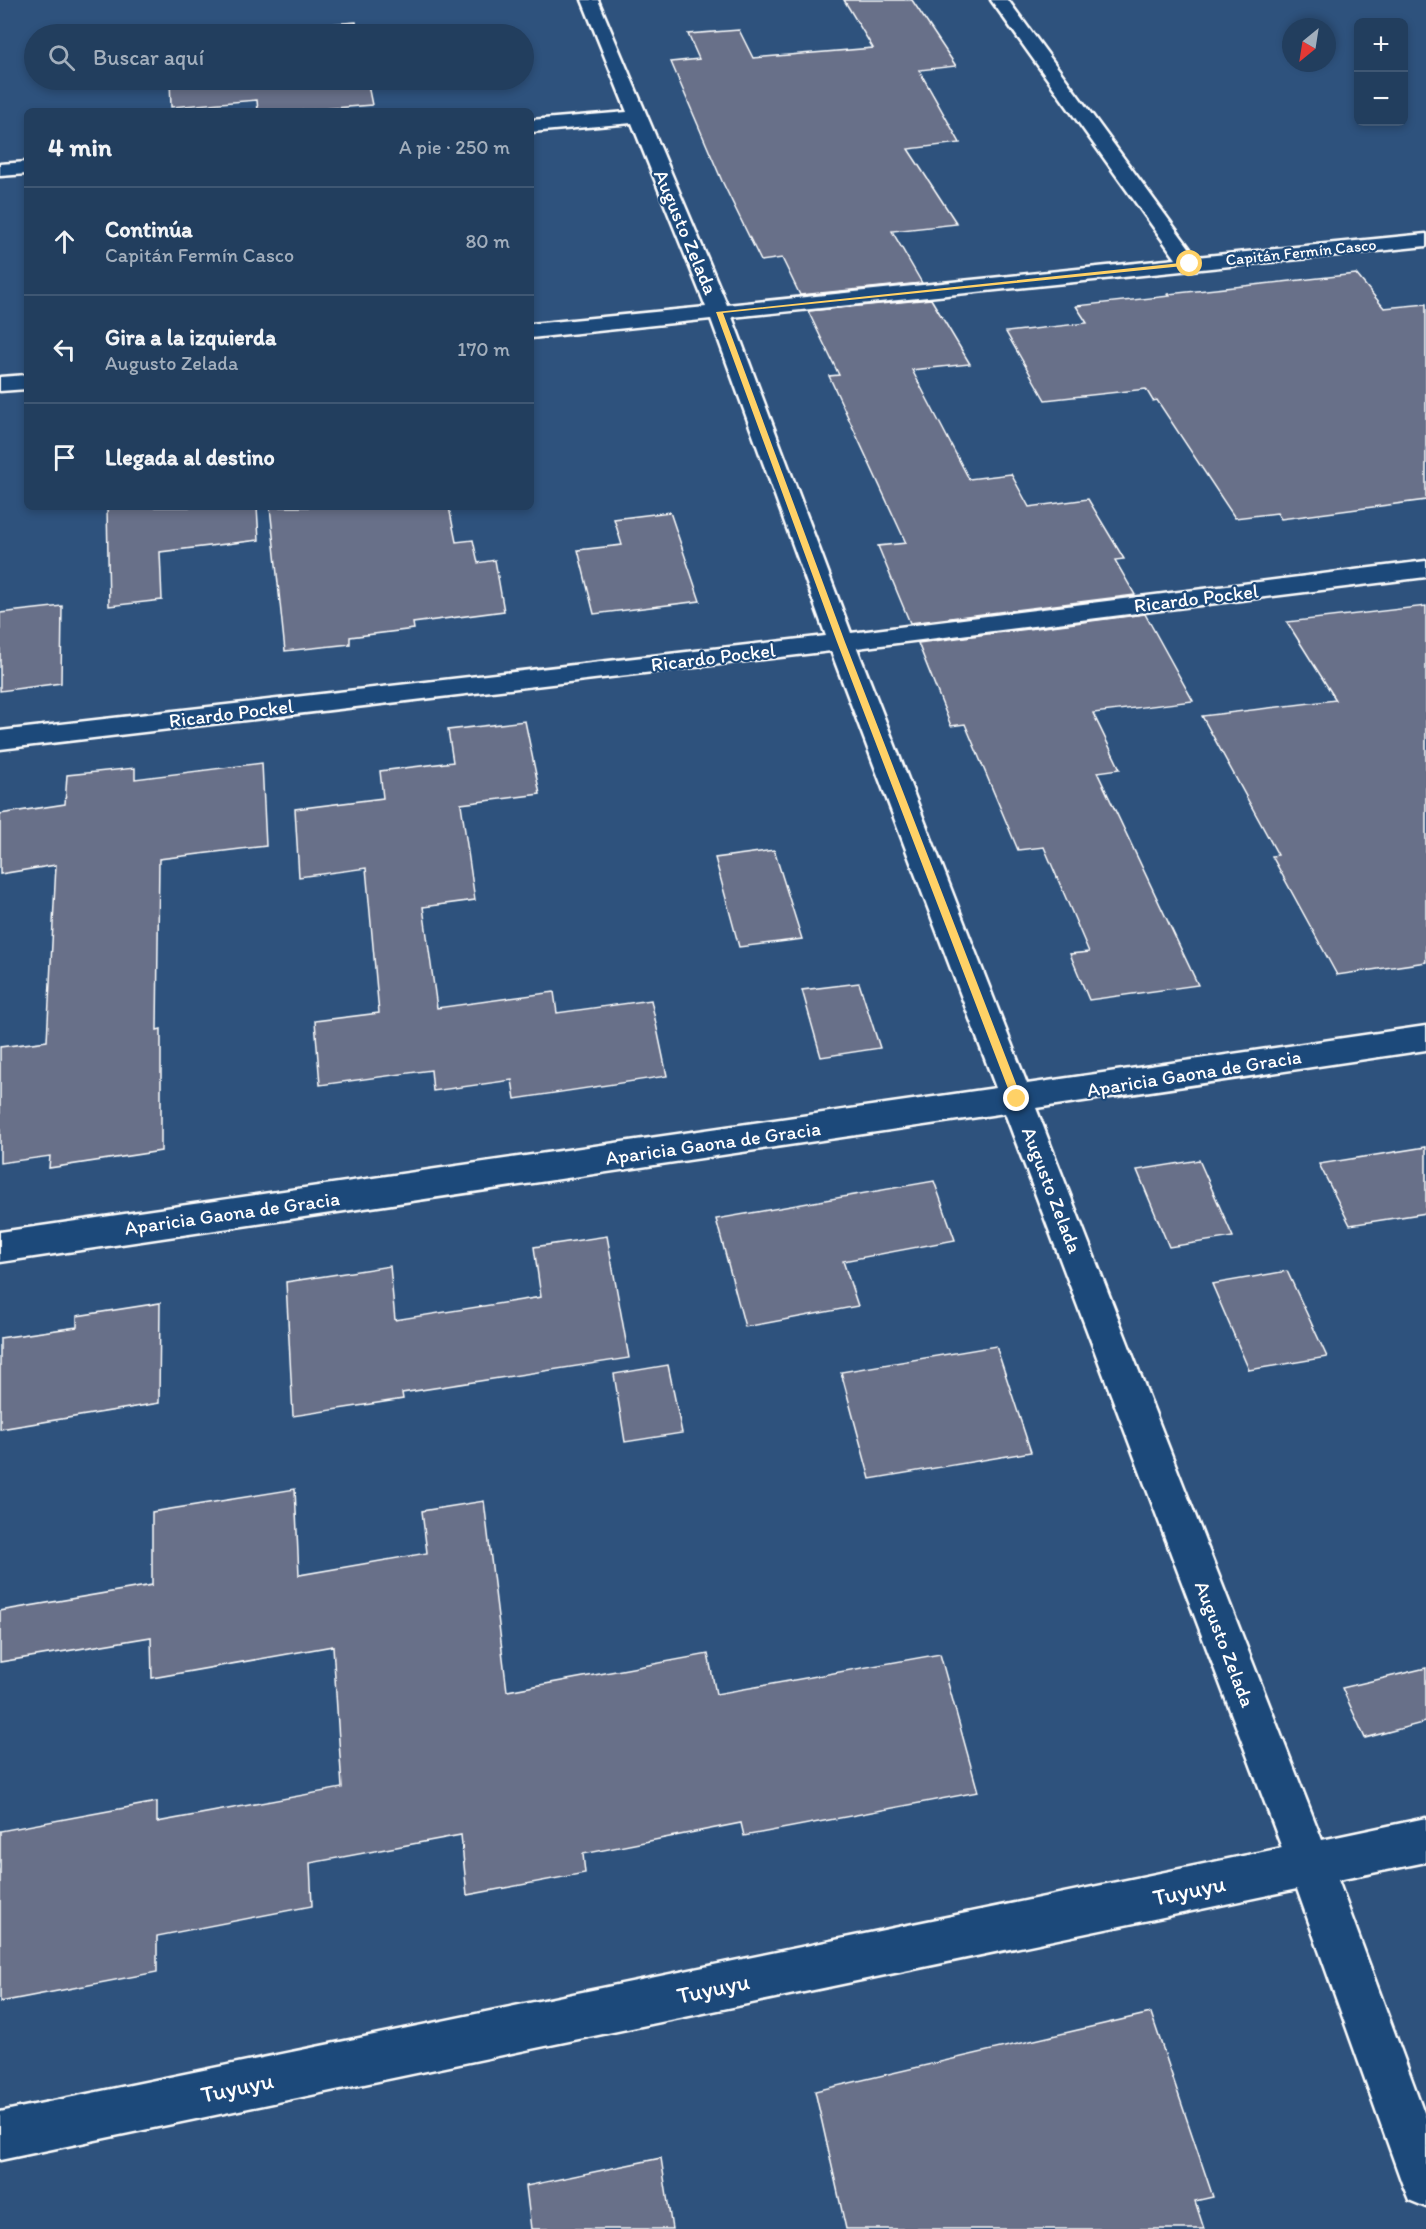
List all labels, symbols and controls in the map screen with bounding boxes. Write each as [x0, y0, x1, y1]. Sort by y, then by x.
north arrow [1282, 18, 1336, 72]
map controls [1354, 18, 1408, 126]
button: + [1354, 18, 1408, 72]
search box [24, 24, 534, 90]
icon: search [45, 41, 78, 74]
text: Buscar aquí [93, 44, 204, 71]
button: − [1354, 72, 1408, 126]
text: 4 min [48, 131, 112, 163]
text: A pie · 250 m [399, 135, 510, 159]
street label: Augusto Zelada [649, 166, 723, 299]
text: Continúa [105, 216, 193, 243]
icon: ahead [48, 225, 81, 258]
text: 80 m [465, 229, 510, 253]
street label: Capitán Fermín Casco [1225, 235, 1377, 269]
text: Capitán Fermín Casco [105, 243, 294, 267]
route start [1176, 250, 1202, 276]
text: Gira a la izquierda [105, 324, 276, 351]
icon: left [48, 333, 81, 366]
text: 170 m [457, 337, 510, 361]
text: Augusto Zelada [105, 351, 238, 375]
icon: arrive [48, 441, 81, 474]
text: Llegada al destino [105, 444, 275, 471]
street label: Ricardo Pockel [1132, 578, 1260, 618]
street label: Ricardo Pockel [649, 637, 777, 677]
street label: Ricardo Pockel [167, 693, 295, 733]
street label: Aparicia Gaona de Gracia [1085, 1044, 1303, 1102]
route end [1003, 1085, 1029, 1111]
street label: Aparicia Gaona de Gracia [604, 1116, 822, 1170]
street label: Augusto Zelada [1017, 1123, 1087, 1257]
street label: Aparicia Gaona de Gracia [123, 1186, 341, 1240]
street label: Augusto Zelada [1190, 1577, 1260, 1711]
street label: Tuyuyu [1150, 1868, 1228, 1912]
street label: Tuyuyu [674, 1966, 752, 2010]
street label: Tuyuyu [198, 2065, 276, 2109]

